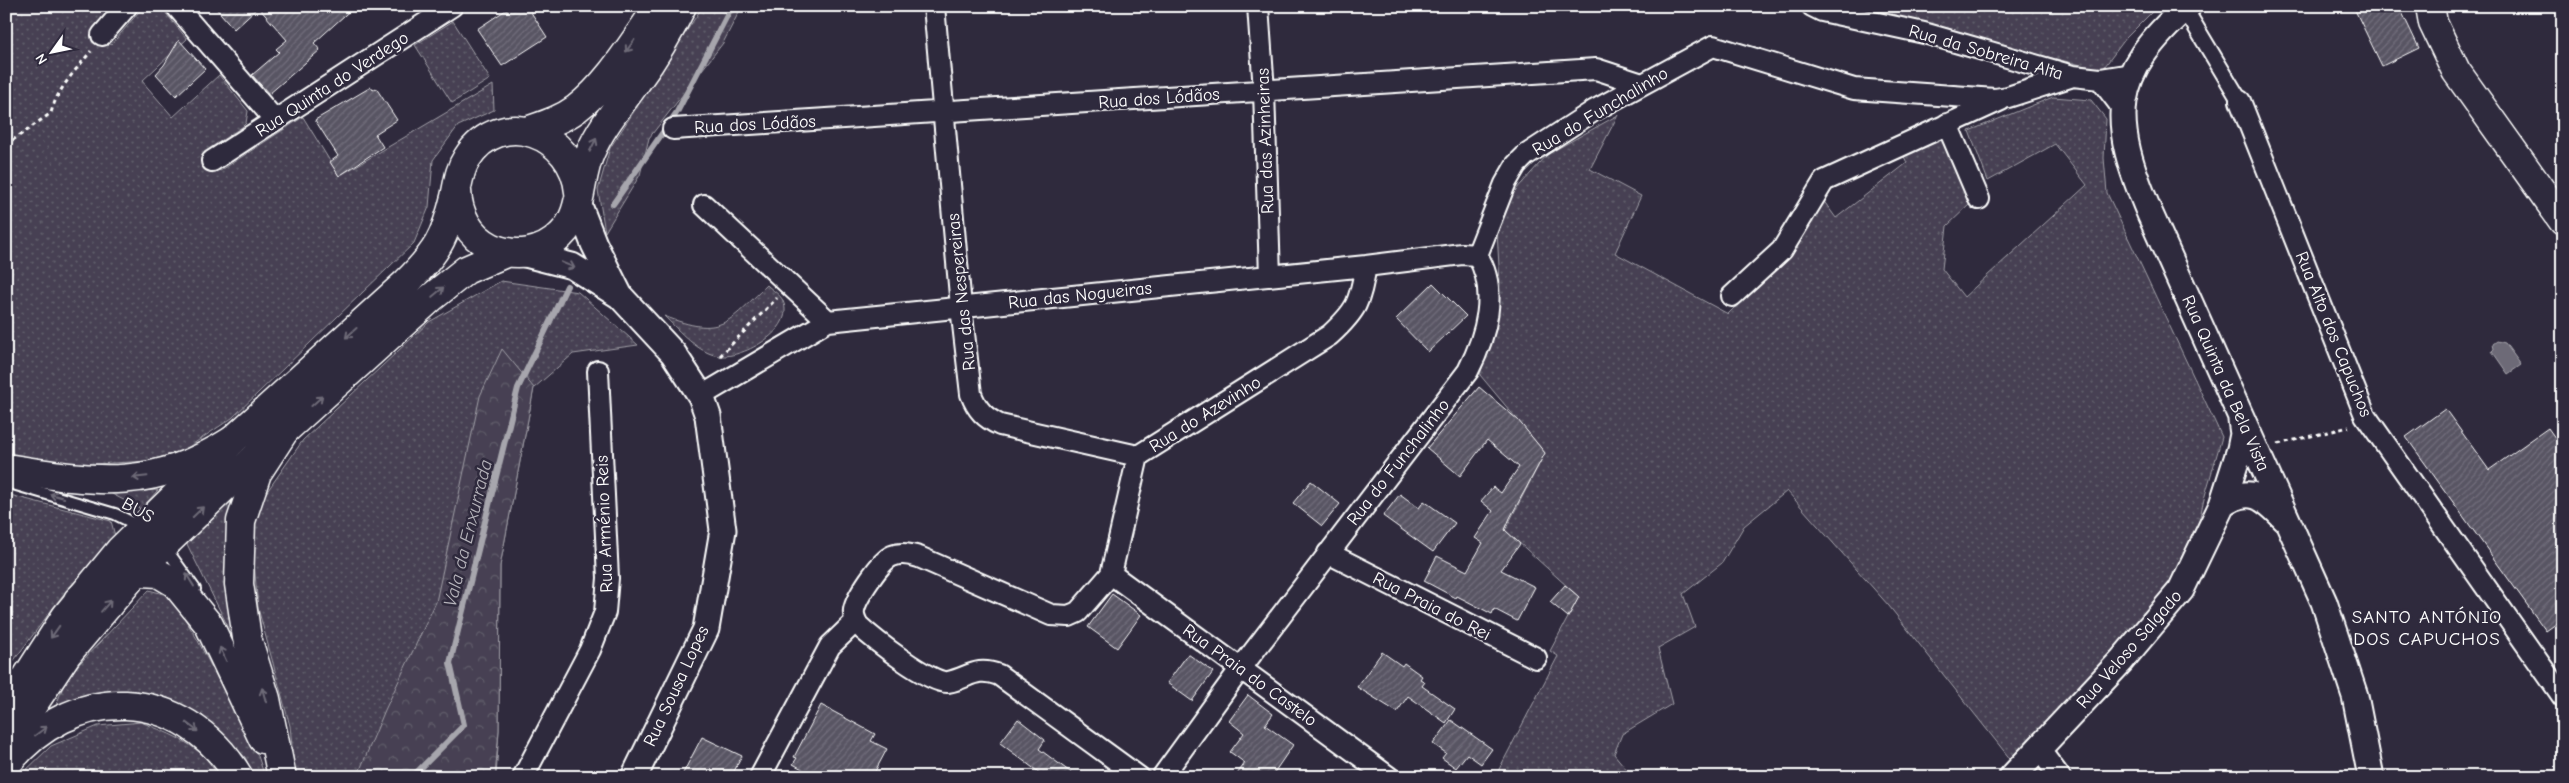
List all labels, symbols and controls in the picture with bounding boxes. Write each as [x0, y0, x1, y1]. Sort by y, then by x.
street label: Rua da Sobreira Alta [1906, 20, 2065, 85]
street label: Rua Quinta do Verdego [252, 27, 413, 142]
north arrow [28, 28, 78, 78]
one-way arrow [625, 39, 635, 53]
text: N [32, 50, 51, 67]
street label: Rua do Funchalinho [1529, 63, 1672, 160]
street label: Rua das Azinheiras [1252, 68, 1279, 214]
street label: Rua dos Lódãos [1098, 84, 1220, 113]
street label: Rua dos Lódãos [694, 111, 816, 138]
one-way arrow [589, 138, 598, 153]
street label: Rua das Nespereiras [943, 212, 980, 372]
street label: Rua Alto dos Capuchos [2291, 248, 2376, 420]
one-way arrow [560, 261, 575, 270]
street label: Rua das Nogueiras [1007, 278, 1153, 313]
one-way arrow [431, 286, 444, 298]
street label: Rua Quinta da Bela Vista [2177, 292, 2274, 475]
one-way arrow [345, 327, 358, 339]
street label: Rua do Azevinho [1145, 372, 1265, 457]
one-way arrow [311, 395, 324, 407]
street label: Rua do Funchalinho [1343, 395, 1454, 530]
street label: Rua Arménio Reis [592, 455, 617, 593]
water label: Vala da Enxurrada [439, 457, 497, 609]
one-way arrow [132, 472, 148, 482]
one-way arrow [49, 491, 65, 501]
street label: BUS [118, 493, 158, 528]
one-way arrow [192, 506, 205, 518]
street label: Rua Praia do Rei [1369, 568, 1494, 645]
one-way arrow [184, 574, 194, 588]
street label: Rua Veloso Salgado [2072, 586, 2187, 713]
one-way arrow [100, 599, 112, 612]
district label: SANTO ANTÓNIO DOS CAPUCHOS [2352, 606, 2502, 650]
street label: Rua Praia do Castelo [1178, 620, 1321, 731]
street label: Rua Sousa Lopes [639, 622, 714, 750]
one-way arrow [50, 625, 60, 639]
one-way arrow [218, 646, 228, 661]
one-way arrow [259, 687, 269, 703]
one-way arrow [185, 721, 198, 732]
one-way arrow [34, 726, 48, 736]

